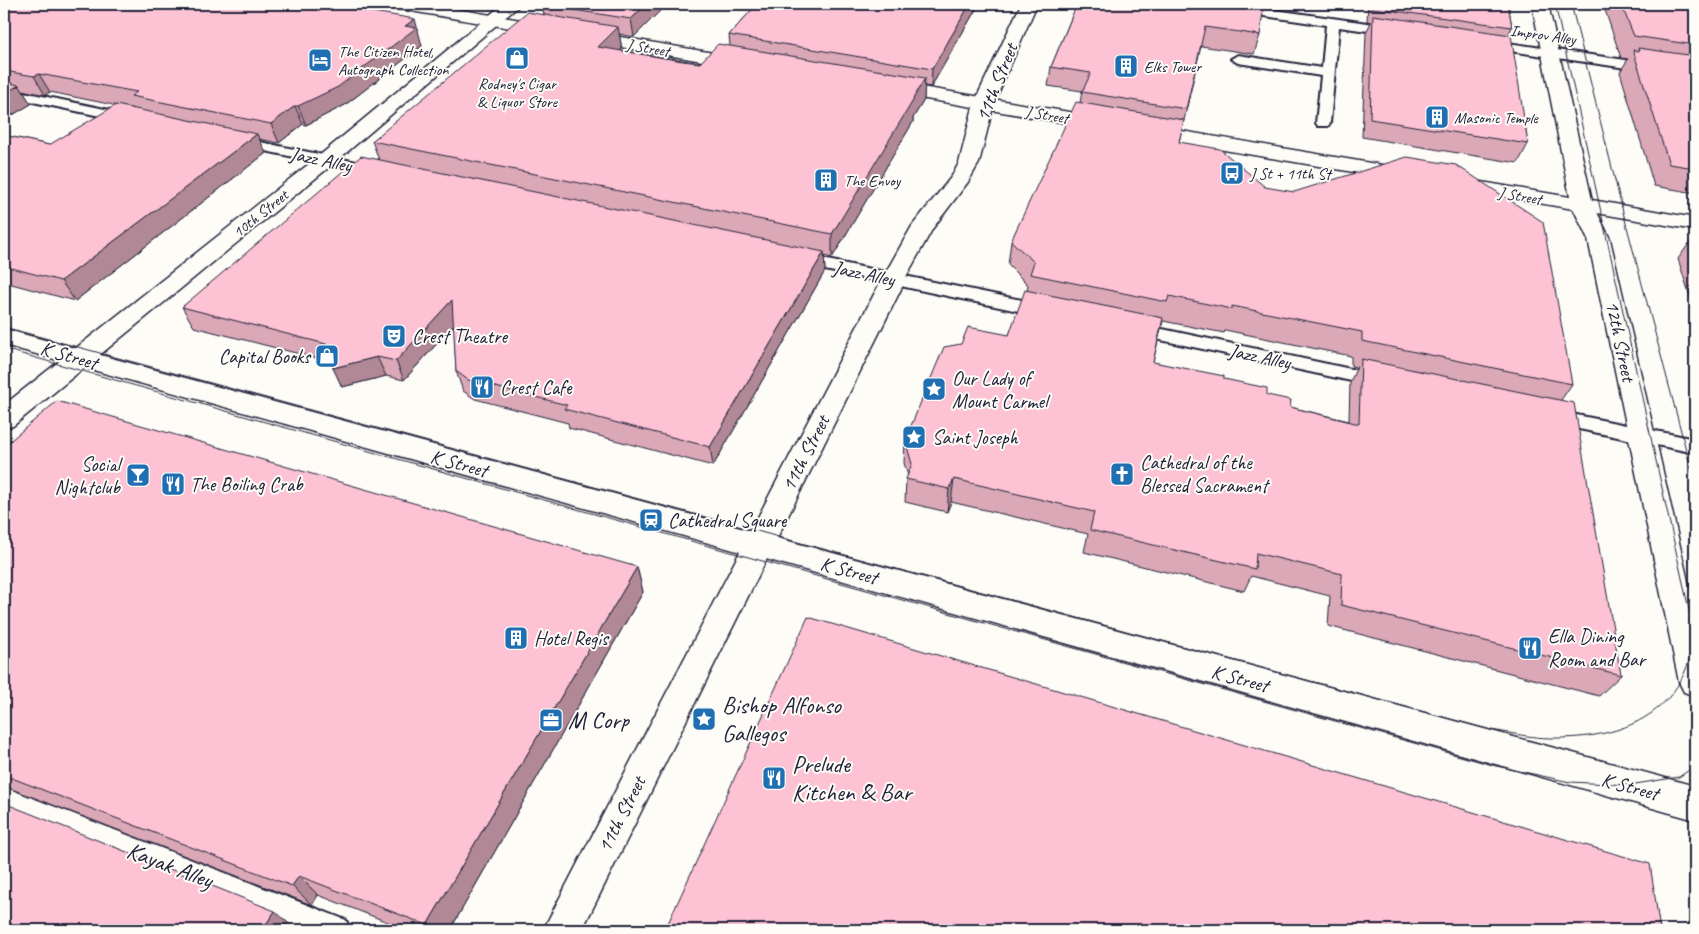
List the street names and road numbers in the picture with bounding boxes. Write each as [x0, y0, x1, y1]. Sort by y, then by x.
street label: Improv Alley [1509, 20, 1579, 50]
street label: J Street [624, 34, 674, 62]
street label: 11th Street [970, 37, 1024, 125]
street label: J Street [1023, 101, 1073, 129]
street label: Jazz Alley [287, 141, 355, 178]
street label: J Street [1496, 182, 1546, 210]
street label: 10th Street [229, 184, 294, 242]
street label: Jazz Alley [830, 255, 898, 292]
street label: 12th Street [1600, 299, 1642, 386]
street label: K Street [38, 335, 103, 376]
street label: Jazz Alley [1226, 338, 1294, 375]
street label: 11th Street [776, 409, 836, 495]
street label: K Street [428, 444, 493, 484]
street label: K Street [818, 551, 883, 591]
street label: K Street [1209, 659, 1274, 699]
street label: K Street [1599, 767, 1664, 807]
street label: 11th Street [592, 770, 652, 856]
street label: Kayak Alley [123, 835, 219, 896]

